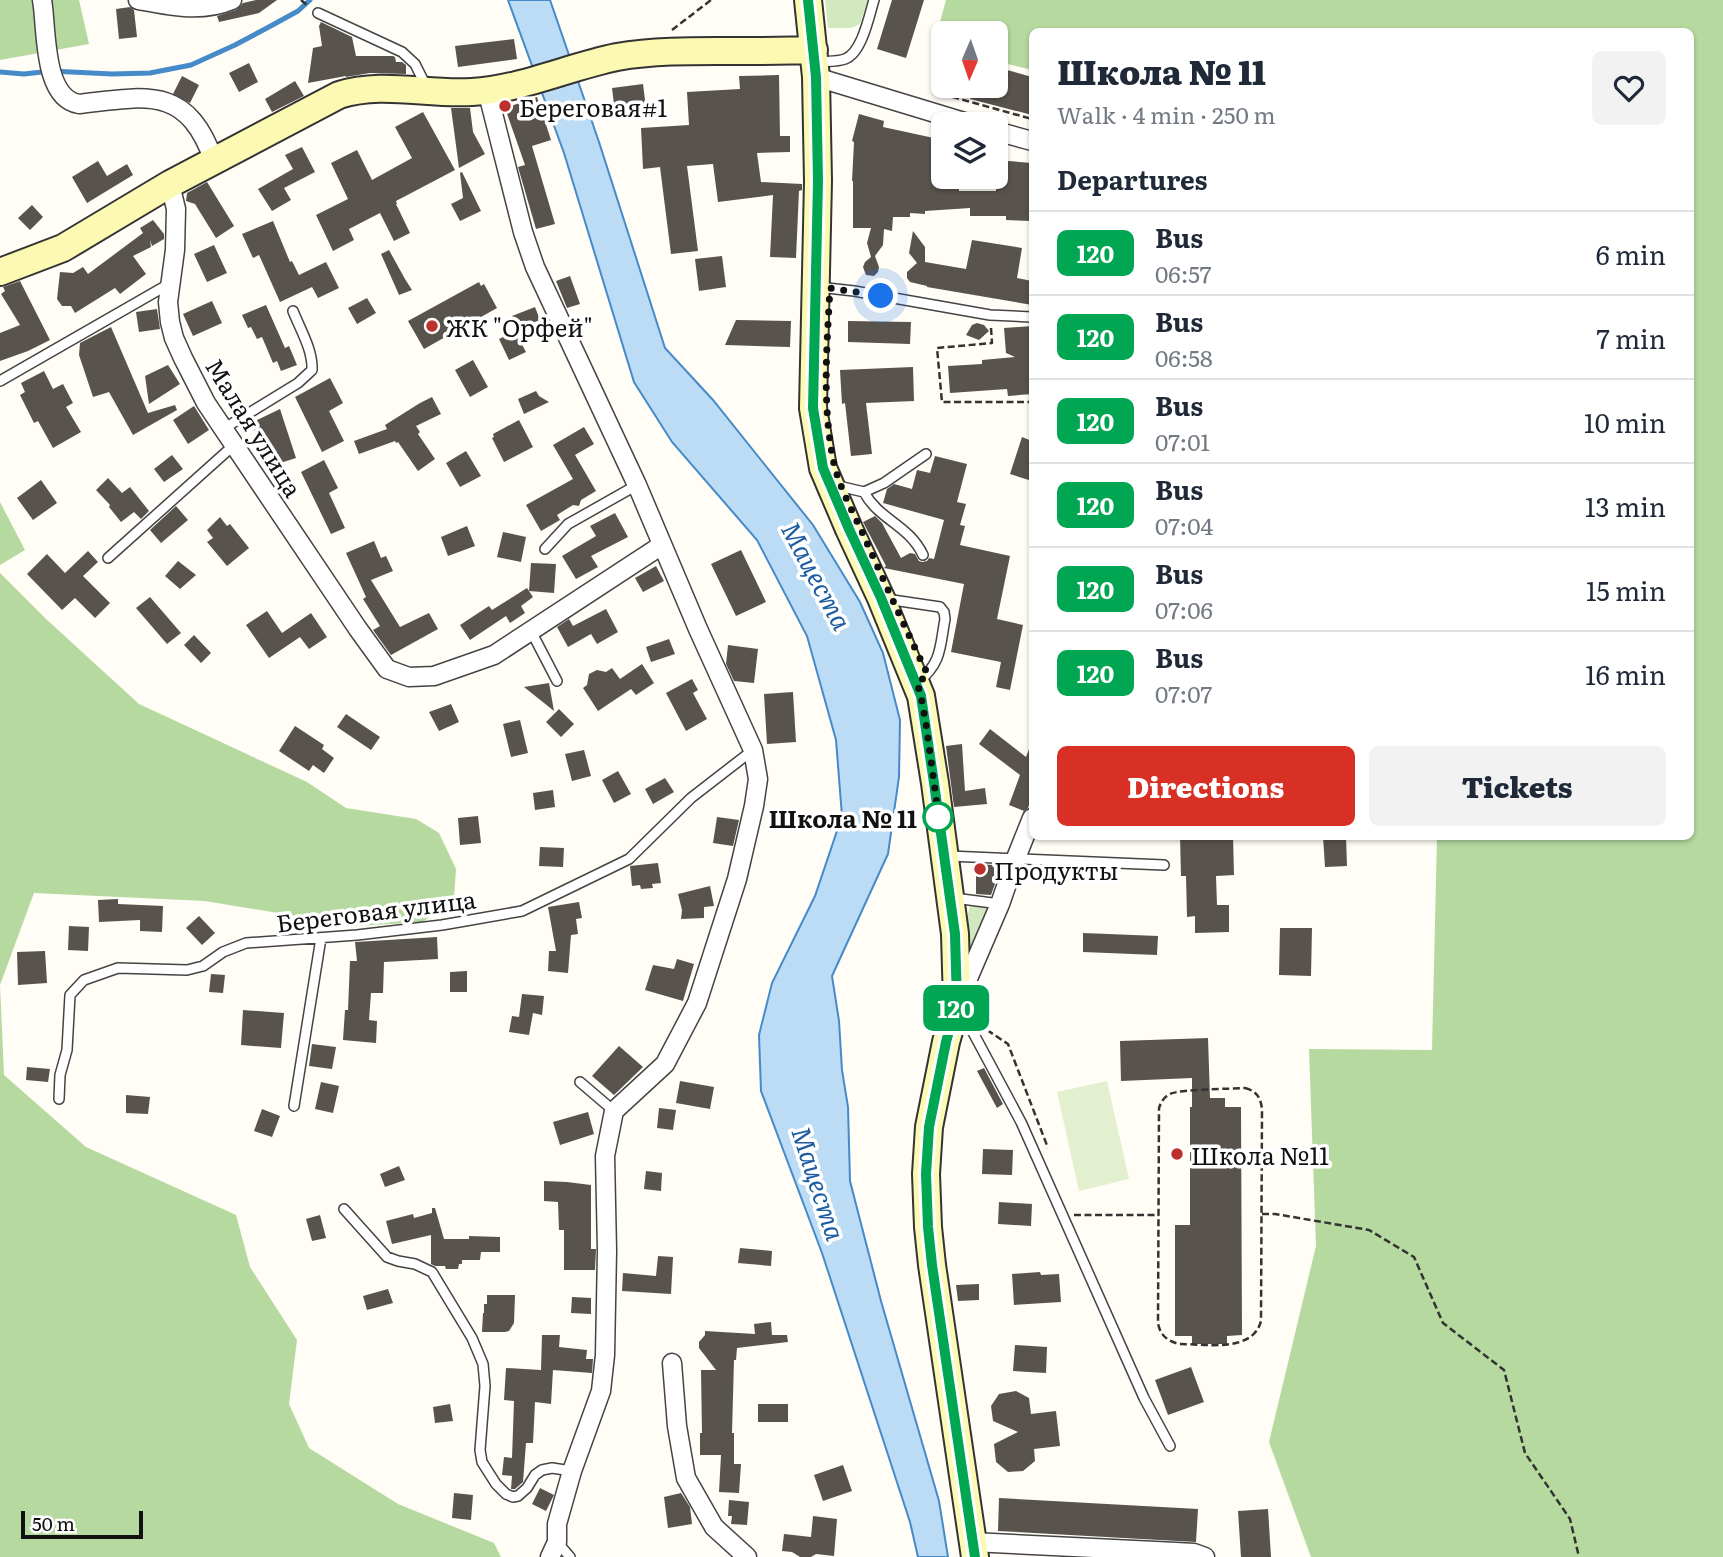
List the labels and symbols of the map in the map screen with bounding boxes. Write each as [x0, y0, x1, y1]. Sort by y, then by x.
north arrow [931, 21, 1008, 98]
place label: Береговая#1 [519, 89, 668, 124]
marker: Береговая#1 [497, 98, 513, 114]
your location [863, 278, 898, 313]
place label: ЖК "Орфей" [446, 309, 593, 344]
marker: ЖК "Орфей" [424, 318, 440, 334]
street label: Малая улица [198, 351, 312, 503]
water label: Мацеста [773, 514, 863, 636]
place label: Школа № 11 [768, 800, 917, 835]
marker: Школа № 11 [923, 802, 953, 832]
place label: Продукты [994, 852, 1118, 887]
marker: Продукты [972, 861, 988, 877]
street label: Береговая улица [274, 880, 478, 940]
line badge: 120 [916, 985, 996, 1031]
water label: Мацеста [783, 1121, 857, 1245]
place label: Школа №11 [1191, 1137, 1329, 1172]
marker: Школа №11 [1169, 1146, 1185, 1162]
scale bar [21, 1508, 144, 1540]

